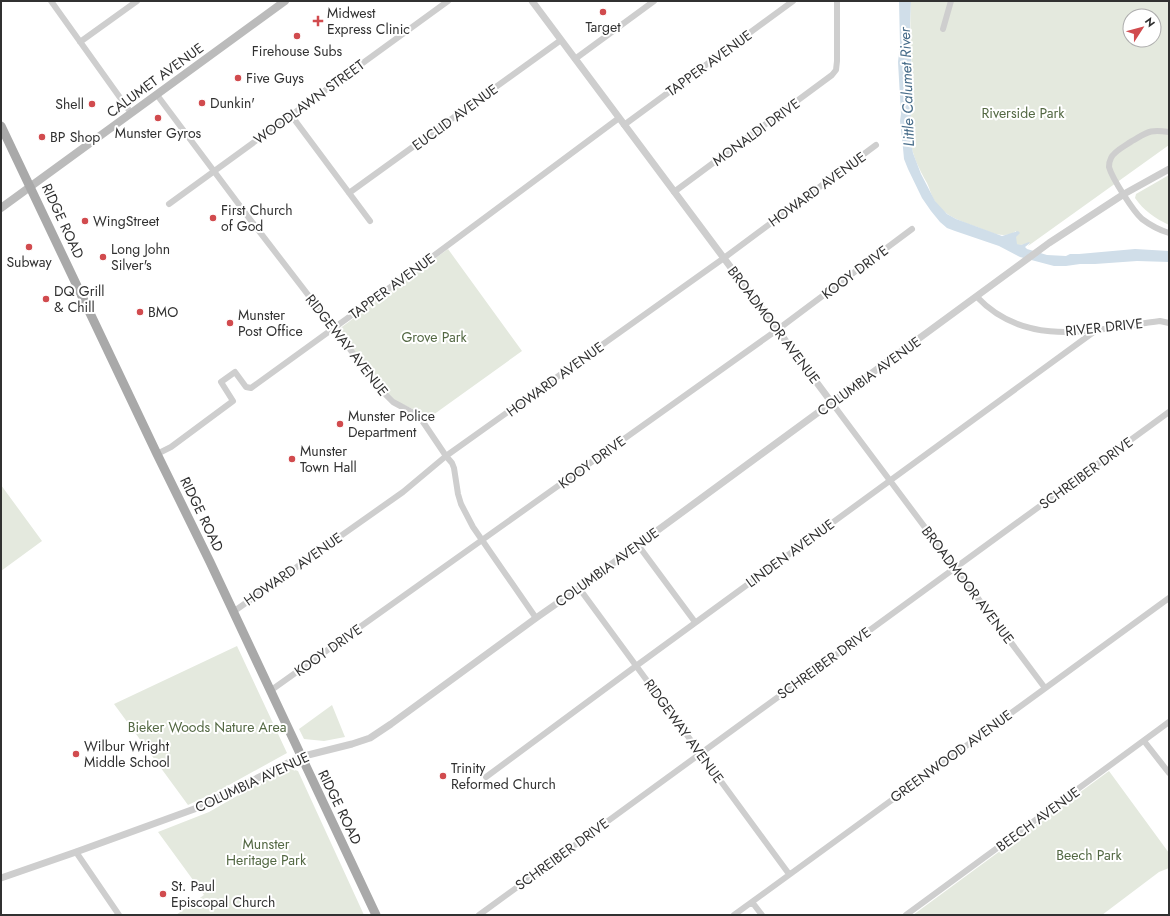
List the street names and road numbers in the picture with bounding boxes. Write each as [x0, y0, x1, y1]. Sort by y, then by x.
street label: TAPPER AVENUE [662, 25, 756, 101]
street label: CALUMET AVENUE [102, 38, 208, 122]
street label: WOODLAWN STREET [249, 55, 369, 149]
street label: EUCLID AVENUE [408, 79, 502, 155]
street label: MONALDI DRIVE [708, 93, 804, 171]
street label: HOWARD AVENUE [764, 147, 870, 231]
street label: RIDGE ROAD [37, 180, 89, 262]
street label: KOOY DRIVE [818, 240, 892, 304]
street label: TAPPER AVENUE [345, 248, 439, 324]
street label: BROADMOOR AVENUE [723, 262, 825, 388]
street label: RIDGEWAY AVENUE [301, 290, 393, 400]
street label: RIVER DRIVE [1064, 313, 1144, 341]
street label: COLUMBIA AVENUE [813, 332, 925, 420]
street label: HOWARD AVENUE [502, 337, 608, 421]
street label: KOOY DRIVE [554, 431, 630, 493]
street label: SCHREIBER DRIVE [1035, 432, 1137, 514]
street label: RIDGE ROAD [175, 473, 229, 555]
street label: LINDEN AVENUE [742, 514, 838, 592]
street label: BROADMOOR AVENUE [917, 522, 1019, 648]
street label: COLUMBIA AVENUE [551, 523, 663, 611]
street label: HOWARD AVENUE [240, 528, 346, 610]
street label: KOOY DRIVE [290, 619, 366, 681]
street label: SCHREIBER DRIVE [773, 622, 875, 704]
street label: RIDGEWAY AVENUE [639, 675, 729, 787]
street label: GREENWOOD AVENUE [886, 705, 1016, 807]
street label: COLUMBIA AVENUE [192, 747, 312, 817]
street label: RIDGE ROAD [313, 766, 367, 848]
street label: BEECH AVENUE [992, 782, 1084, 856]
street label: SCHREIBER DRIVE [511, 813, 613, 895]

